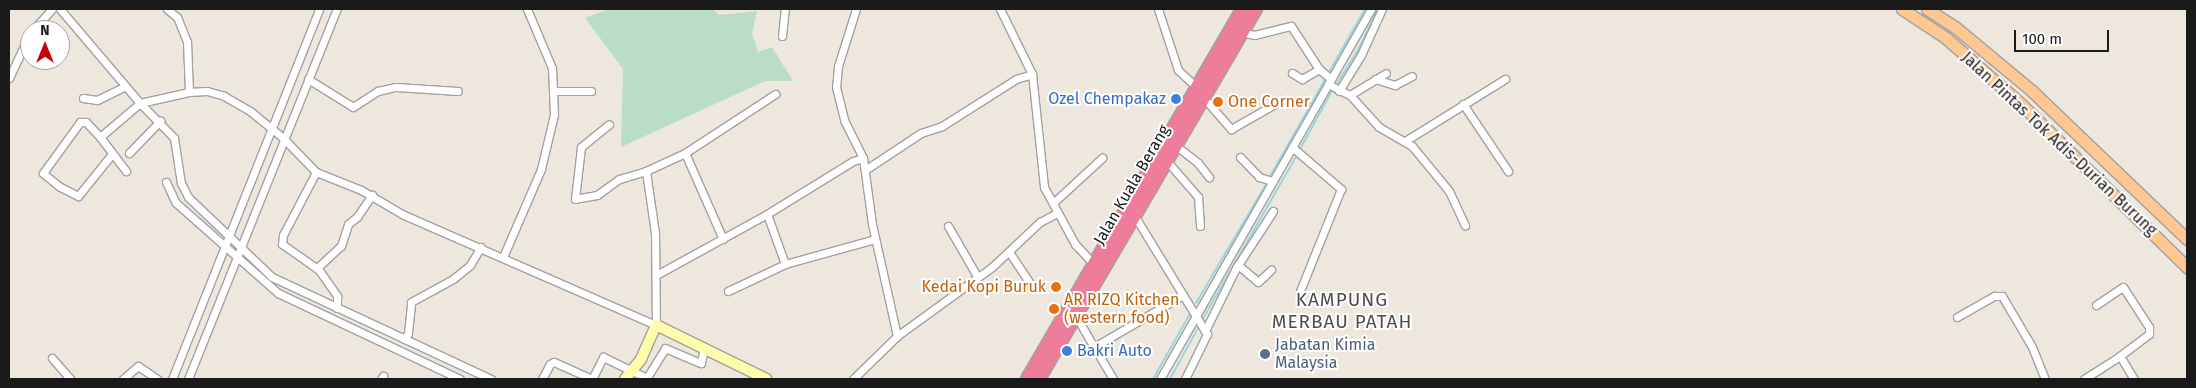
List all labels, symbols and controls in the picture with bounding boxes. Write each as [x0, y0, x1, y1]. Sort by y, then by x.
north arrow [20, 20, 70, 70]
scale bar [2016, 20, 2111, 52]
text: N [40, 22, 50, 39]
text: 100 m [2022, 30, 2062, 48]
street label: Jalan Pintas Tok Adis-Durian Burung [1957, 48, 2161, 240]
place label: Ozel Chempakaz [1048, 89, 1166, 109]
place label: One Corner [1228, 92, 1310, 112]
marker: Ozel Chempakaz [1170, 93, 1182, 105]
marker: One Corner [1212, 96, 1224, 108]
street label: Jalan Kuala Berang [1090, 122, 1174, 248]
place label: Kedai Kopi Buruk [922, 277, 1046, 297]
marker: Kedai Kopi Buruk [1050, 281, 1062, 293]
district label: KAMPUNG MERBAU PATAH [1270, 289, 1414, 333]
place label: AR RIZQ Kitchen (western food) [1064, 290, 1179, 328]
marker: AR RIZQ Kitchen (western food) [1048, 303, 1060, 315]
place label: Jabatan Kimia Malaysia [1275, 335, 1375, 373]
place label: Bakri Auto [1077, 341, 1152, 361]
marker: Bakri Auto [1061, 345, 1073, 357]
marker: Jabatan Kimia Malaysia [1259, 348, 1271, 360]

